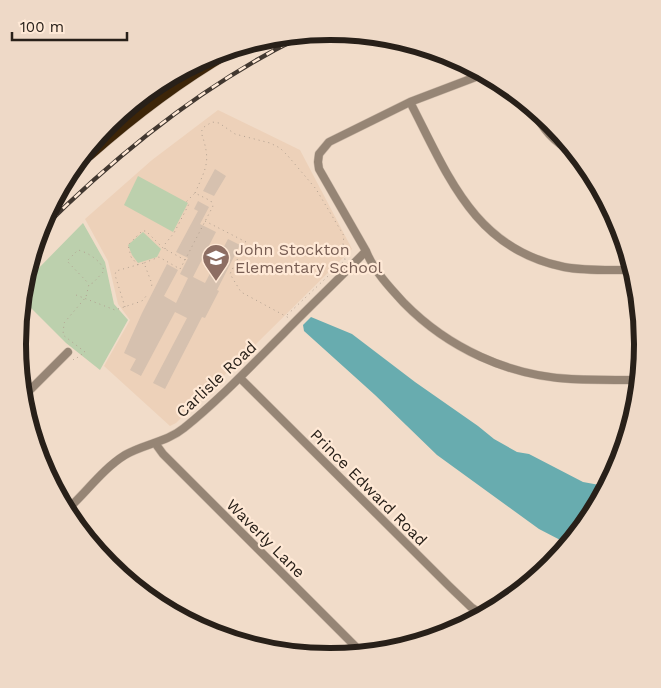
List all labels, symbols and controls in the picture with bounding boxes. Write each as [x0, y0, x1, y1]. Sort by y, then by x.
scale bar [12, 10, 128, 42]
text: 100 m [20, 18, 64, 36]
place label: John Stockton Elementary School [235, 240, 383, 277]
school or university icon: John Stockton Elementary School [201, 243, 231, 282]
street label: Carlisle Road [172, 337, 260, 421]
street label: Prince Edward Road [306, 425, 431, 550]
street label: Waverly Lane [222, 495, 309, 582]

